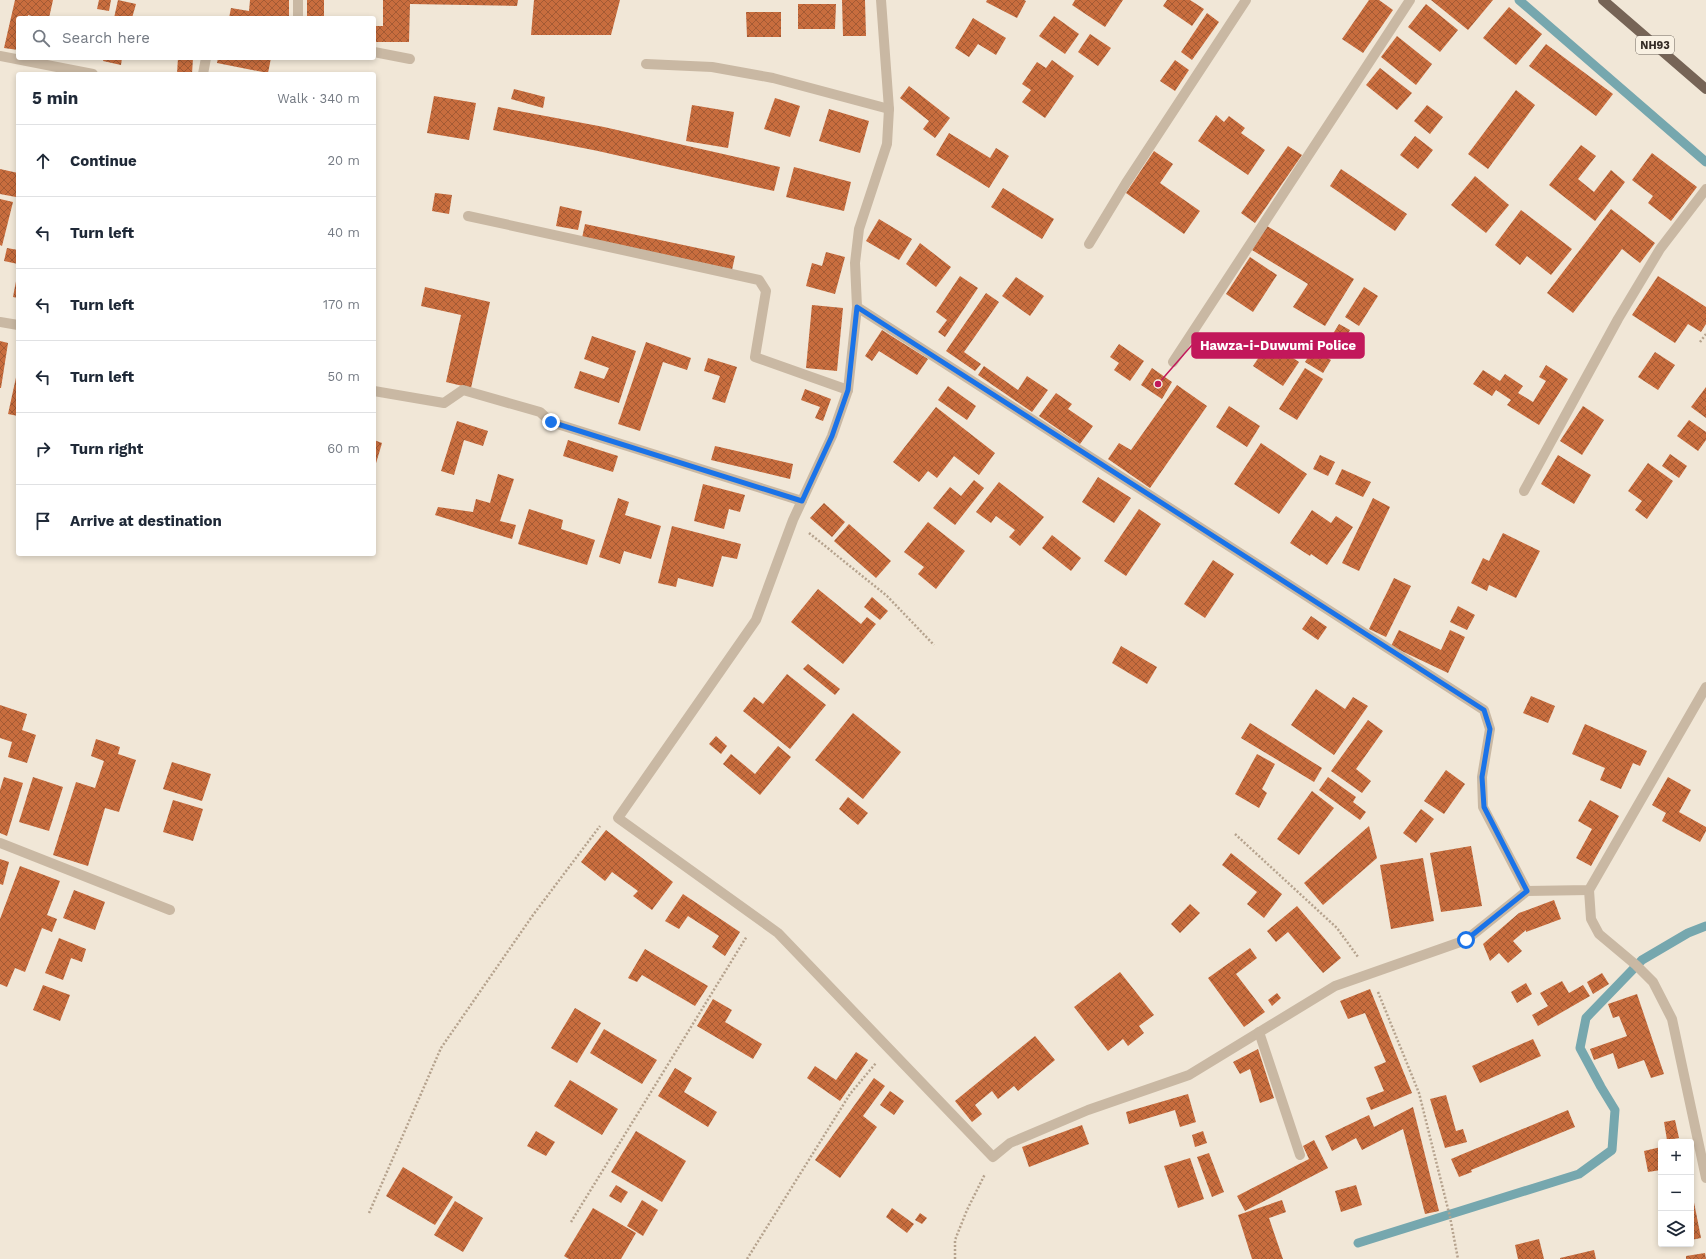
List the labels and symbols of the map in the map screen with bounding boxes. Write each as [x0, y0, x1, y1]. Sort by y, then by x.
road number: NH93 [1636, 36, 1674, 54]
callout: Hawza-i-Duwumi Police [1192, 333, 1364, 358]
text: Hawza-i-Duwumi Police [1200, 338, 1357, 353]
route end [542, 413, 560, 431]
route start [1457, 931, 1475, 949]

